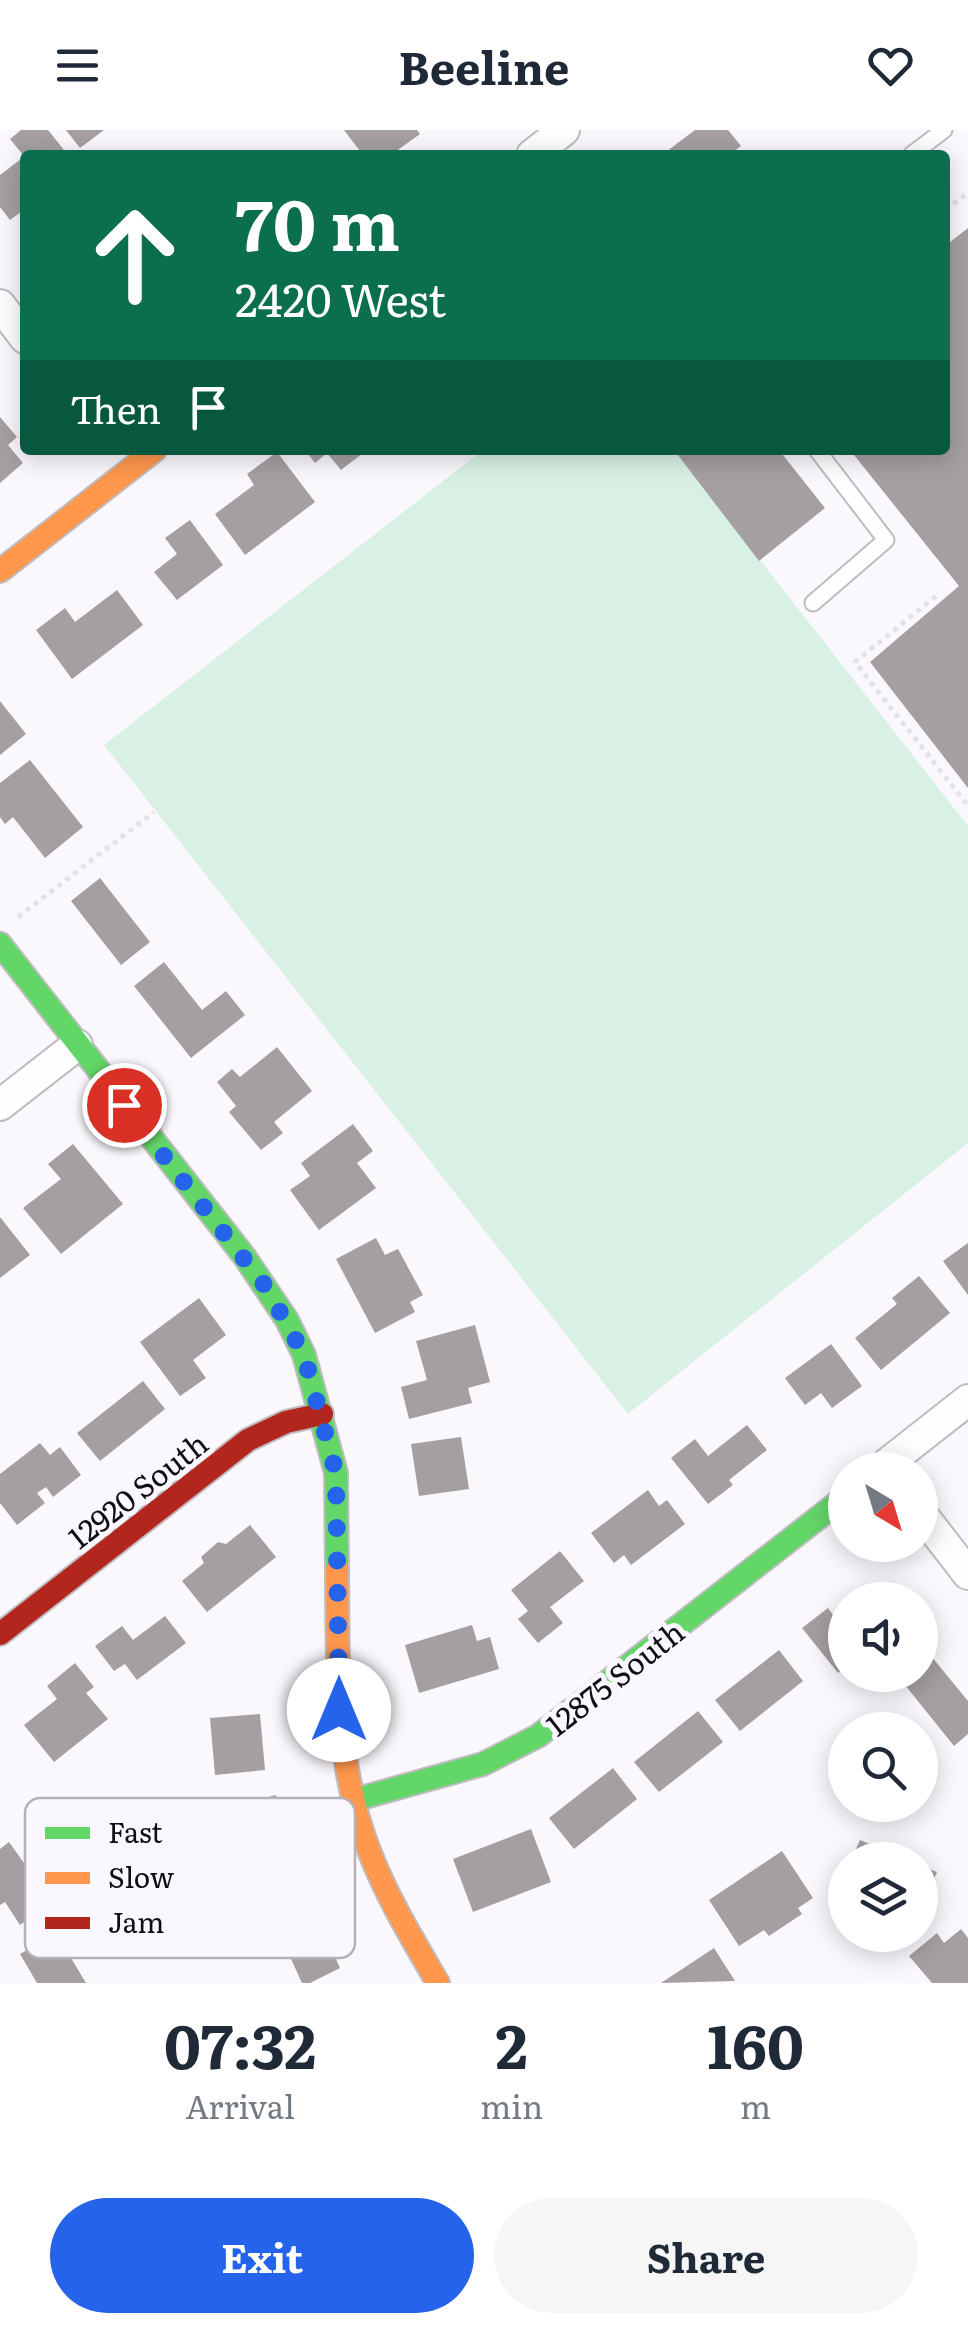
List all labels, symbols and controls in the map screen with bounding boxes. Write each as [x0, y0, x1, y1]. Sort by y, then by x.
text: Beeline [399, 32, 569, 99]
icon: menu [50, 38, 105, 93]
icon: heart [863, 38, 918, 93]
text: 70 m [235, 169, 400, 273]
icon: ahead [70, 190, 200, 320]
text: 2420 West [235, 264, 446, 331]
text: Then [70, 379, 161, 436]
icon: arrive [181, 380, 236, 435]
pin [82, 1063, 167, 1148]
icon: arrive [97, 1078, 152, 1133]
street label: 12920 South [58, 1420, 216, 1558]
north arrow [828, 1452, 938, 1562]
map controls [828, 1452, 938, 1952]
button: sound [828, 1582, 938, 1692]
street label: 12875 South [535, 1609, 693, 1745]
position arrow [287, 1658, 391, 1762]
button: search [828, 1712, 938, 1822]
legend [25, 1798, 355, 1958]
text: Fast [108, 1810, 163, 1852]
button: layers [828, 1842, 938, 1952]
text: Slow [108, 1855, 174, 1897]
text: Jam [108, 1900, 164, 1942]
text: 07:32 [164, 1998, 316, 2087]
text: 2 [496, 1998, 528, 2087]
text: 160 [707, 1998, 804, 2087]
text: Arrival [185, 2081, 295, 2129]
text: min [480, 2081, 543, 2129]
text: m [740, 2081, 771, 2129]
button: Exit [50, 2198, 474, 2313]
button: Share [494, 2198, 918, 2313]

